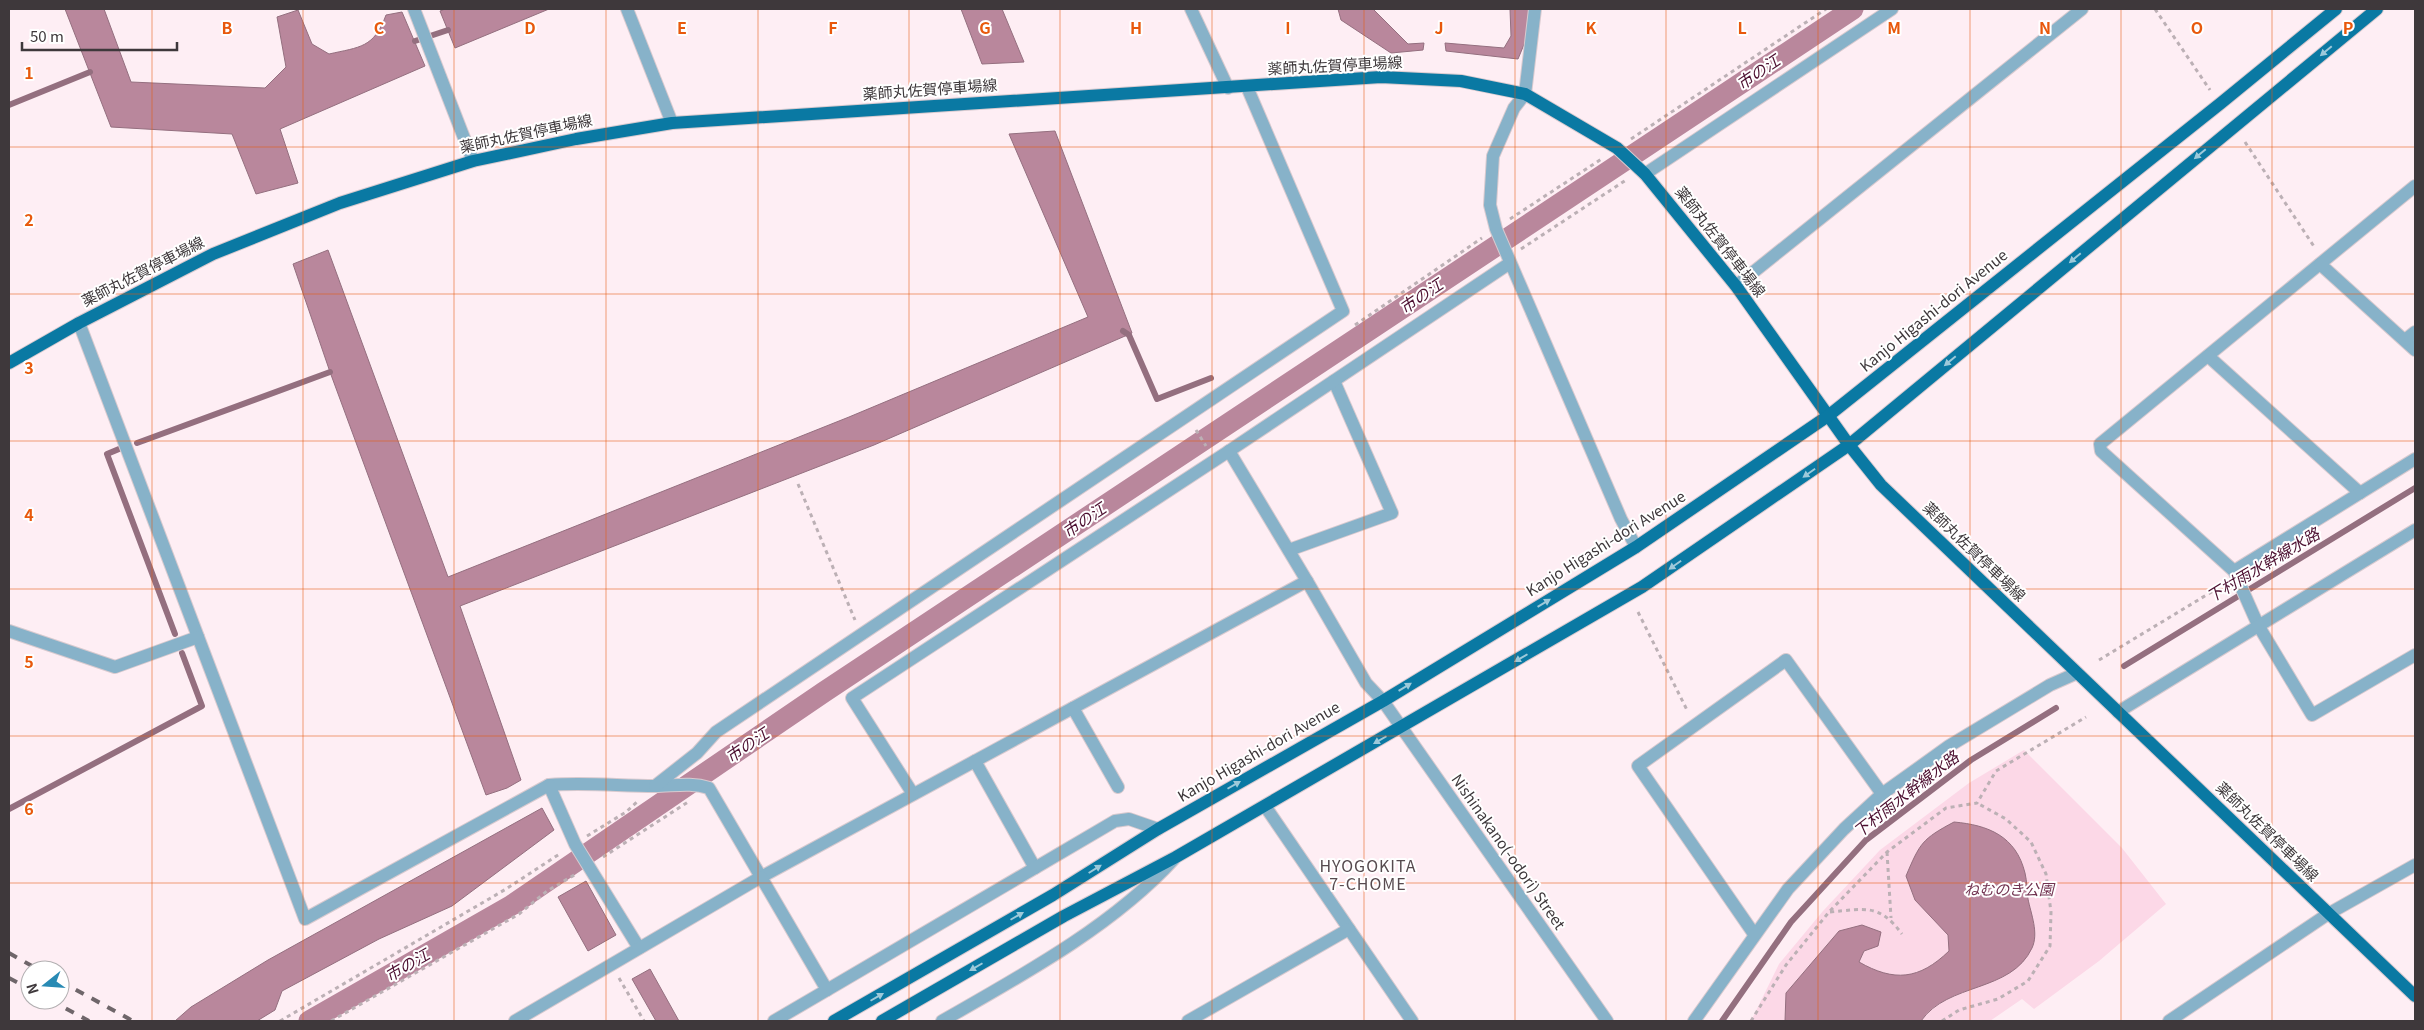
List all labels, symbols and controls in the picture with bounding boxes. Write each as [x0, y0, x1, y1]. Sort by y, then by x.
text: B [222, 15, 233, 39]
text: C [374, 15, 385, 39]
text: D [524, 15, 536, 39]
text: E [677, 15, 687, 39]
text: F [828, 15, 838, 39]
text: G [979, 15, 991, 39]
text: H [1130, 15, 1142, 39]
text: I [1285, 15, 1291, 39]
text: J [1434, 15, 1444, 39]
text: K [1586, 15, 1598, 39]
text: L [1737, 15, 1747, 39]
text: M [1887, 15, 1901, 39]
text: N [2039, 15, 2051, 39]
text: O [2191, 15, 2203, 39]
text: P [2343, 15, 2353, 39]
scale bar [22, 20, 178, 52]
text: 50 m [30, 25, 64, 46]
one-way arrow [2320, 45, 2332, 56]
water label: 市の江 [1731, 47, 1786, 95]
street label: 薬師丸佐賀停車場線 [1267, 50, 1403, 79]
text: 1 [24, 60, 34, 84]
street label: 薬師丸佐賀停車場線 [862, 73, 998, 104]
street label: 薬師丸佐賀停車場線 [457, 108, 594, 157]
one-way arrow [2194, 149, 2207, 160]
street label: 薬師丸佐賀停車場線 [1671, 181, 1771, 301]
text: 2 [24, 207, 34, 231]
street label: 薬師丸佐賀停車場線 [77, 231, 207, 311]
street label: Kanjo Higashi-dori Avenue [1855, 244, 2011, 376]
one-way arrow [2069, 252, 2082, 263]
water label: 市の江 [1394, 271, 1449, 319]
text: 3 [24, 355, 34, 379]
one-way arrow [1944, 356, 1957, 367]
one-way arrow [1802, 468, 1815, 477]
street label: Kanjo Higashi-dori Avenue [1522, 485, 1689, 600]
water label: 市の江 [1057, 495, 1112, 543]
street label: 薬師丸佐賀停車場線 [1919, 496, 2031, 605]
text: 4 [24, 502, 34, 526]
water label: 下村雨水幹線水路 [2201, 520, 2325, 607]
one-way arrow [1668, 560, 1682, 570]
one-way arrow [1538, 598, 1551, 607]
text: 5 [24, 649, 34, 673]
one-way arrow [1513, 654, 1528, 662]
one-way arrow [1399, 682, 1412, 691]
street label: Kanjo Higashi-dori Avenue [1173, 696, 1343, 806]
water label: 市の江 [720, 720, 775, 768]
one-way arrow [1374, 735, 1387, 744]
water label: 下村雨水幹線水路 [1848, 743, 1965, 842]
street label: Nishinakano(-odori) Street [1447, 769, 1571, 933]
street label: 薬師丸佐賀停車場線 [2212, 776, 2324, 885]
one-way arrow [1227, 781, 1241, 790]
text: 6 [24, 796, 34, 820]
district label: HYOGOKITA 7-CHOME [1319, 853, 1417, 895]
one-way arrow [1088, 864, 1101, 874]
park label: ねむのき公園 [1964, 878, 2056, 899]
one-way arrow [1011, 911, 1024, 920]
water label: 市の江 [380, 941, 435, 987]
north arrow [20, 960, 70, 1010]
one-way arrow [970, 962, 983, 971]
text: N [21, 981, 43, 997]
one-way arrow [870, 992, 883, 1001]

